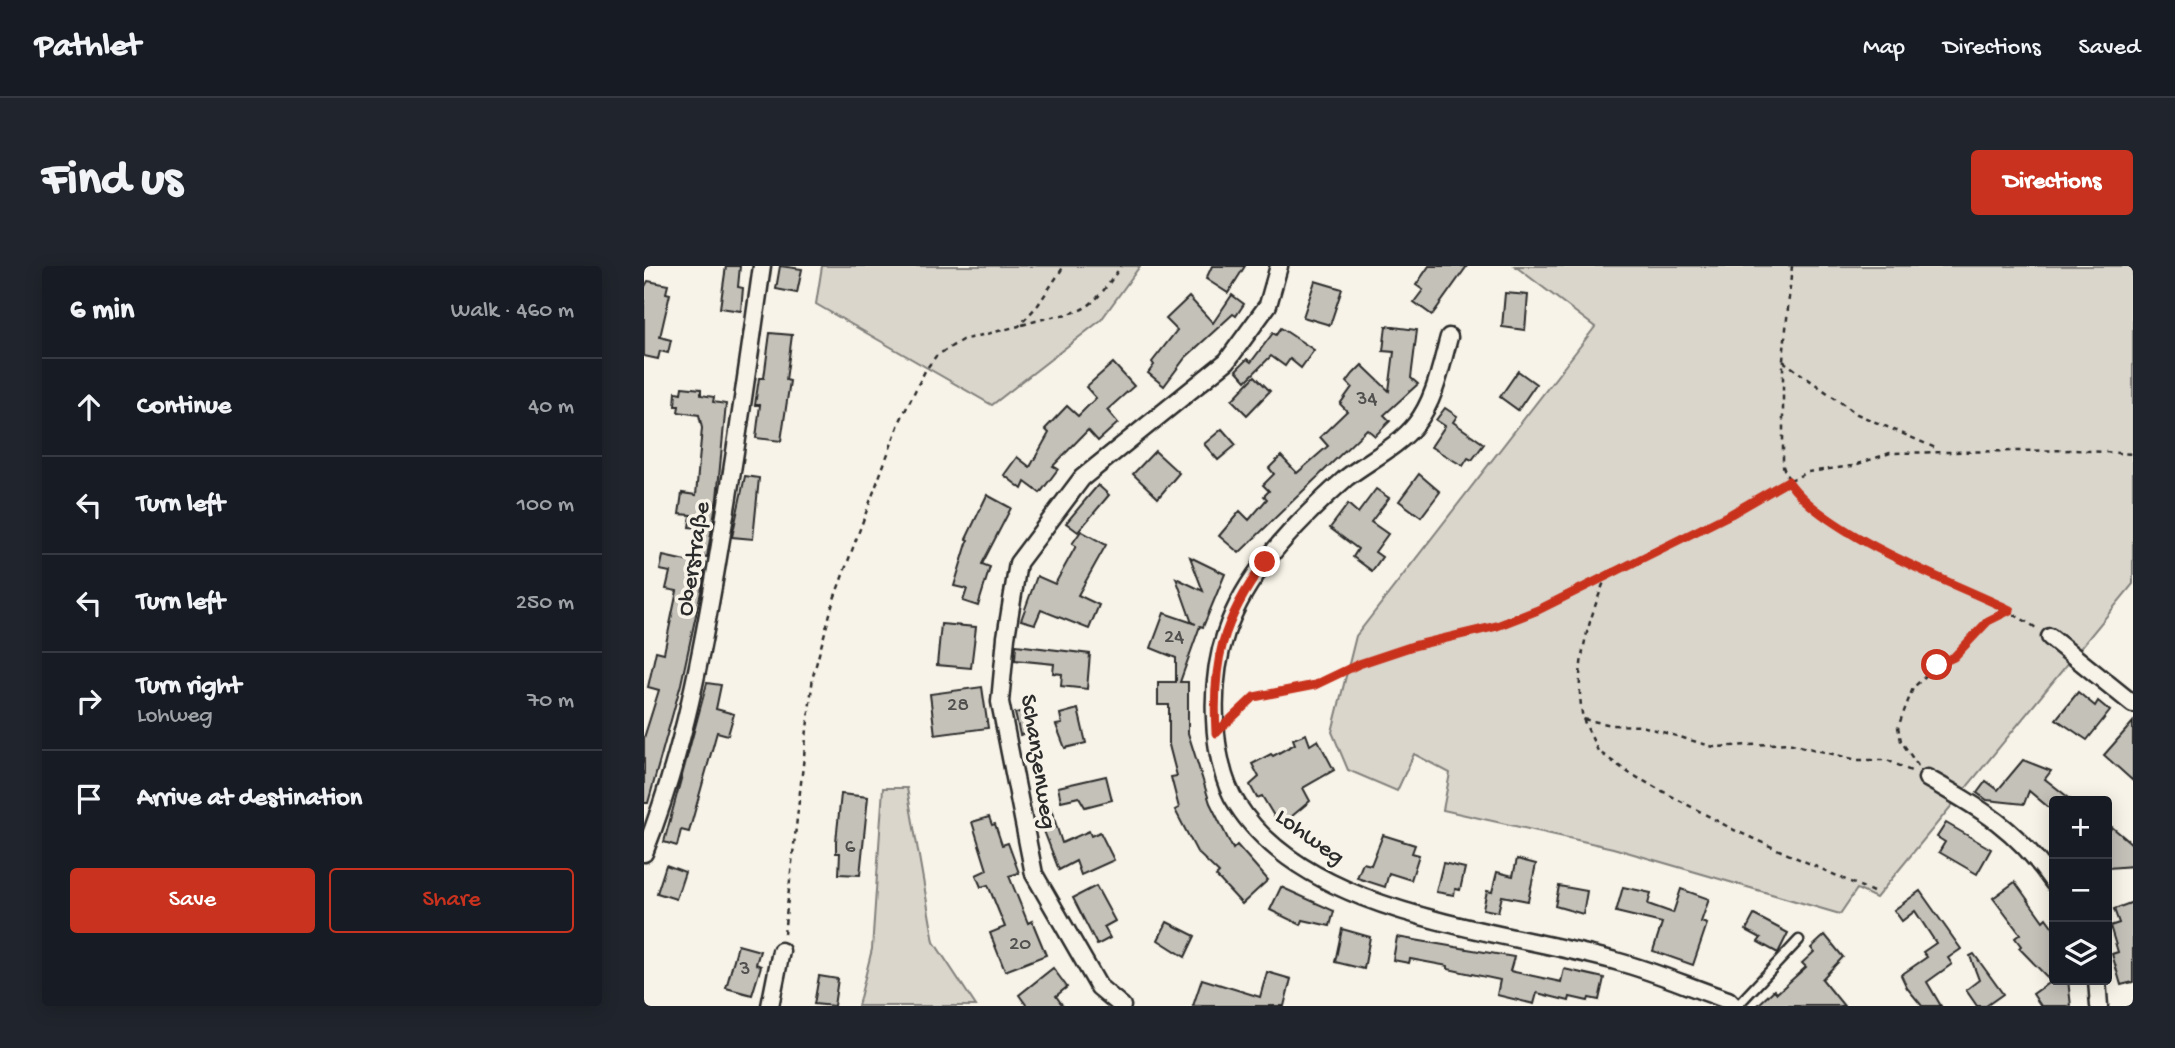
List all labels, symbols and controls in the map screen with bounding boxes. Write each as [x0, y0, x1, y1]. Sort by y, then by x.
text: Pathlet [35, 29, 141, 67]
text: Map [1863, 34, 1905, 63]
text: Directions [1943, 34, 2041, 63]
text: Saved [2079, 34, 2140, 63]
button: Directions [1971, 150, 2133, 215]
text: Find us [42, 153, 182, 211]
text: 6 min [70, 294, 134, 329]
text: Walk · 460 m [451, 298, 574, 325]
icon: ahead [70, 388, 108, 426]
house number: 34 [1356, 388, 1377, 413]
text: Continue [137, 392, 231, 423]
text: 40 m [528, 394, 574, 421]
icon: left [70, 486, 108, 524]
text: Turn left [137, 490, 225, 521]
text: 100 m [517, 492, 574, 519]
street label: Oberstraße [672, 499, 718, 618]
route end [1249, 546, 1280, 577]
icon: left [70, 584, 108, 622]
text: Turn left [137, 588, 225, 619]
text: 250 m [516, 590, 574, 617]
house number: 24 [1164, 626, 1184, 651]
route start [1921, 649, 1952, 680]
text: Turn right [137, 672, 241, 703]
icon: right [70, 682, 108, 720]
text: 70 m [527, 688, 574, 715]
street label: Schanzenweg [1012, 693, 1062, 831]
house number: 28 [947, 694, 969, 719]
text: Lohweg [137, 703, 213, 730]
icon: arrive [70, 780, 108, 818]
text: Arrive at destination [137, 784, 362, 815]
map controls [2049, 796, 2112, 985]
button: + [2049, 796, 2112, 859]
street label: Lohweg [1269, 803, 1349, 873]
house number: 6 [845, 836, 856, 861]
button: − [2049, 859, 2112, 922]
button: Save [70, 868, 315, 933]
button: Share [329, 868, 574, 933]
button: layers [2049, 922, 2112, 985]
house number: 20 [1009, 933, 1031, 958]
house number: 3 [739, 958, 750, 983]

